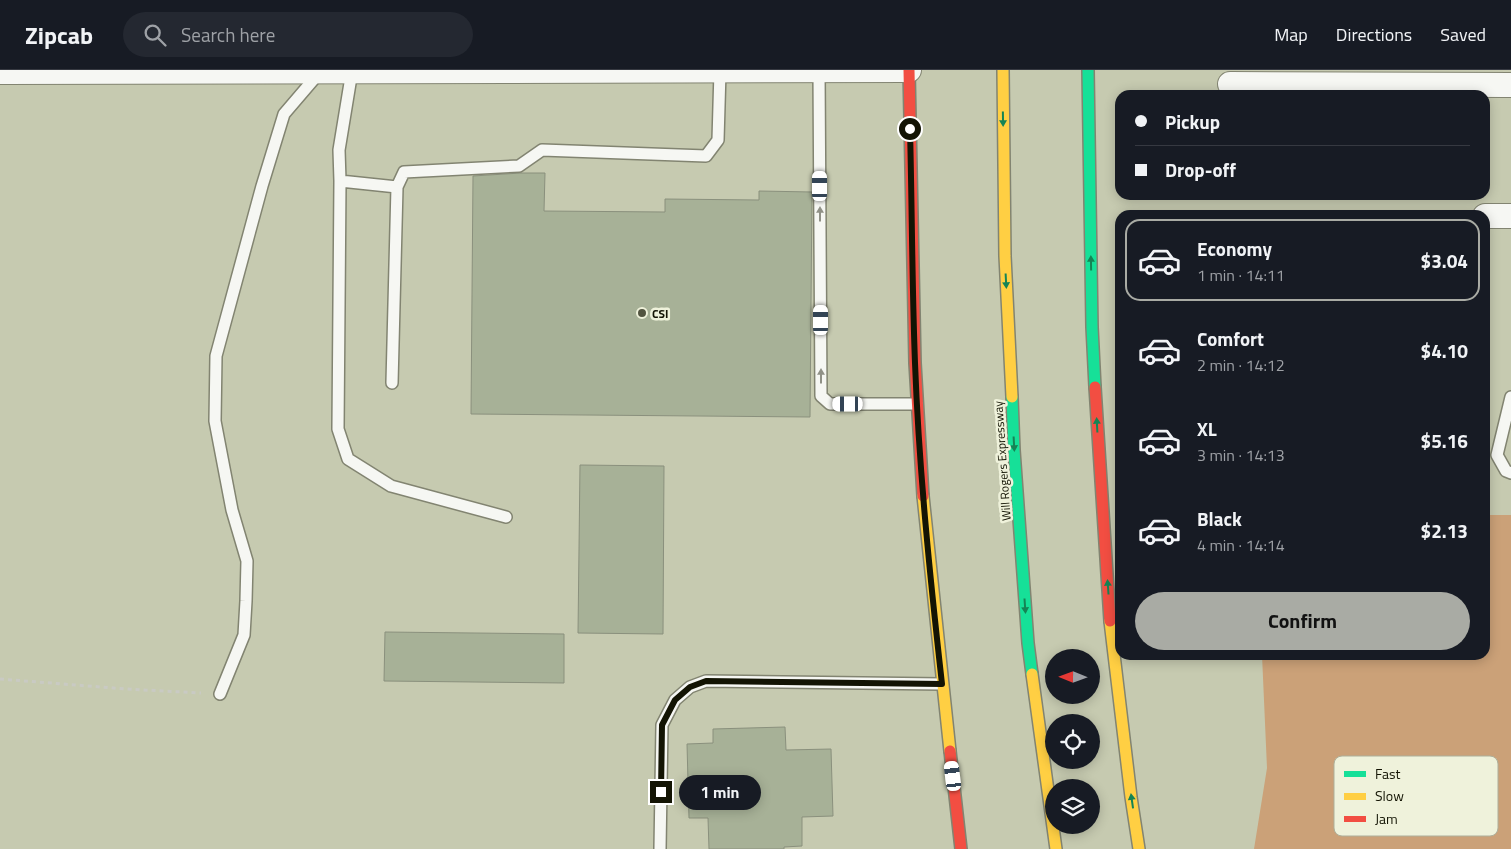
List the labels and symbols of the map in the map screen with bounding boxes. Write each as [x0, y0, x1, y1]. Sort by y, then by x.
one-way arrow [999, 111, 1007, 127]
route start [899, 118, 921, 140]
car [812, 171, 827, 201]
one-way arrow [816, 205, 824, 221]
one-way arrow [1087, 254, 1095, 270]
one-way arrow [1003, 273, 1011, 289]
place label: CSI [652, 304, 668, 323]
car [813, 305, 828, 335]
marker: CSI [636, 307, 648, 319]
one-way arrow [817, 368, 825, 384]
car [833, 397, 863, 412]
street label: Will Rogers Expressway [988, 400, 1016, 522]
one-way arrow [1092, 417, 1100, 433]
one-way arrow [1010, 436, 1018, 452]
one-way arrow [1104, 579, 1112, 595]
one-way arrow [1022, 598, 1030, 614]
north arrow [1045, 649, 1100, 704]
legend [1334, 756, 1498, 836]
car [943, 760, 962, 792]
text: Fast [1375, 763, 1400, 784]
callout: 1 min [678, 774, 761, 810]
route end [650, 781, 672, 803]
text: Slow [1375, 785, 1404, 806]
one-way arrow [1127, 792, 1135, 808]
text: Jam [1375, 808, 1398, 829]

